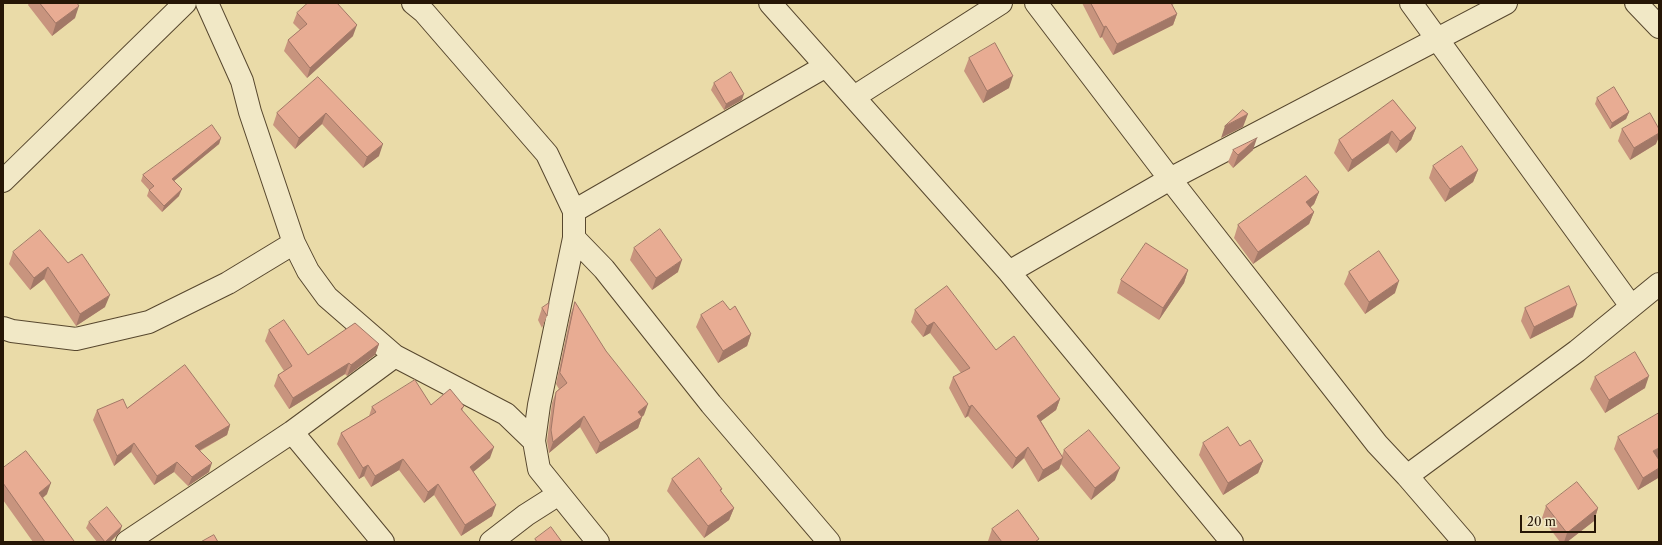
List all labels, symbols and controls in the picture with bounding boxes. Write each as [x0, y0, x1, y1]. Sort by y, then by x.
scale bar [1522, 507, 1598, 533]
text: 20 m [1527, 514, 1556, 529]

